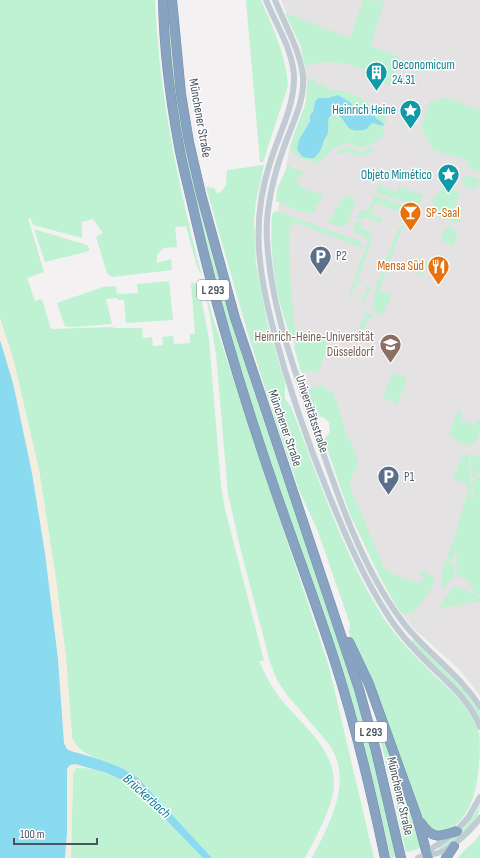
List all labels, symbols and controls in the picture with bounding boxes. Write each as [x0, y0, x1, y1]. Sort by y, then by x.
place label: Oeconomicum 24.31 [392, 57, 455, 88]
building icon: Oeconomicum 24.31 [364, 59, 390, 92]
street label: Münchener Straße [185, 77, 215, 159]
place icon: Heinrich Heine [398, 97, 424, 130]
place label: Heinrich Heine [332, 102, 396, 118]
place icon: Objeto Mimético [435, 162, 461, 195]
place label: Objeto Mimético [361, 167, 432, 183]
bar icon: SP-Saal [397, 200, 423, 233]
place label: SP-Saal [426, 205, 460, 221]
parking icon: P2 [307, 243, 333, 276]
place label: P2 [336, 248, 347, 264]
restaurant icon: Mensa Süd [426, 253, 452, 286]
place label: Mensa Süd [377, 258, 424, 274]
road number: L 293 [197, 280, 229, 300]
place label: Heinrich-Heine-Universität Düsseldorf [255, 329, 374, 360]
school or university icon: Heinrich-Heine-Universität Düsseldorf [377, 331, 403, 364]
street label: Universitätsstraße [292, 373, 332, 455]
street label: Münchener Straße [264, 388, 306, 468]
parking icon: P1 [375, 464, 401, 497]
place label: P1 [404, 469, 415, 485]
road number: L 293 [355, 722, 387, 742]
street label: Münchener Straße [383, 755, 417, 837]
water label: Brückerbach [120, 770, 174, 822]
scale bar [14, 820, 97, 846]
text: 100 m [20, 827, 45, 842]

